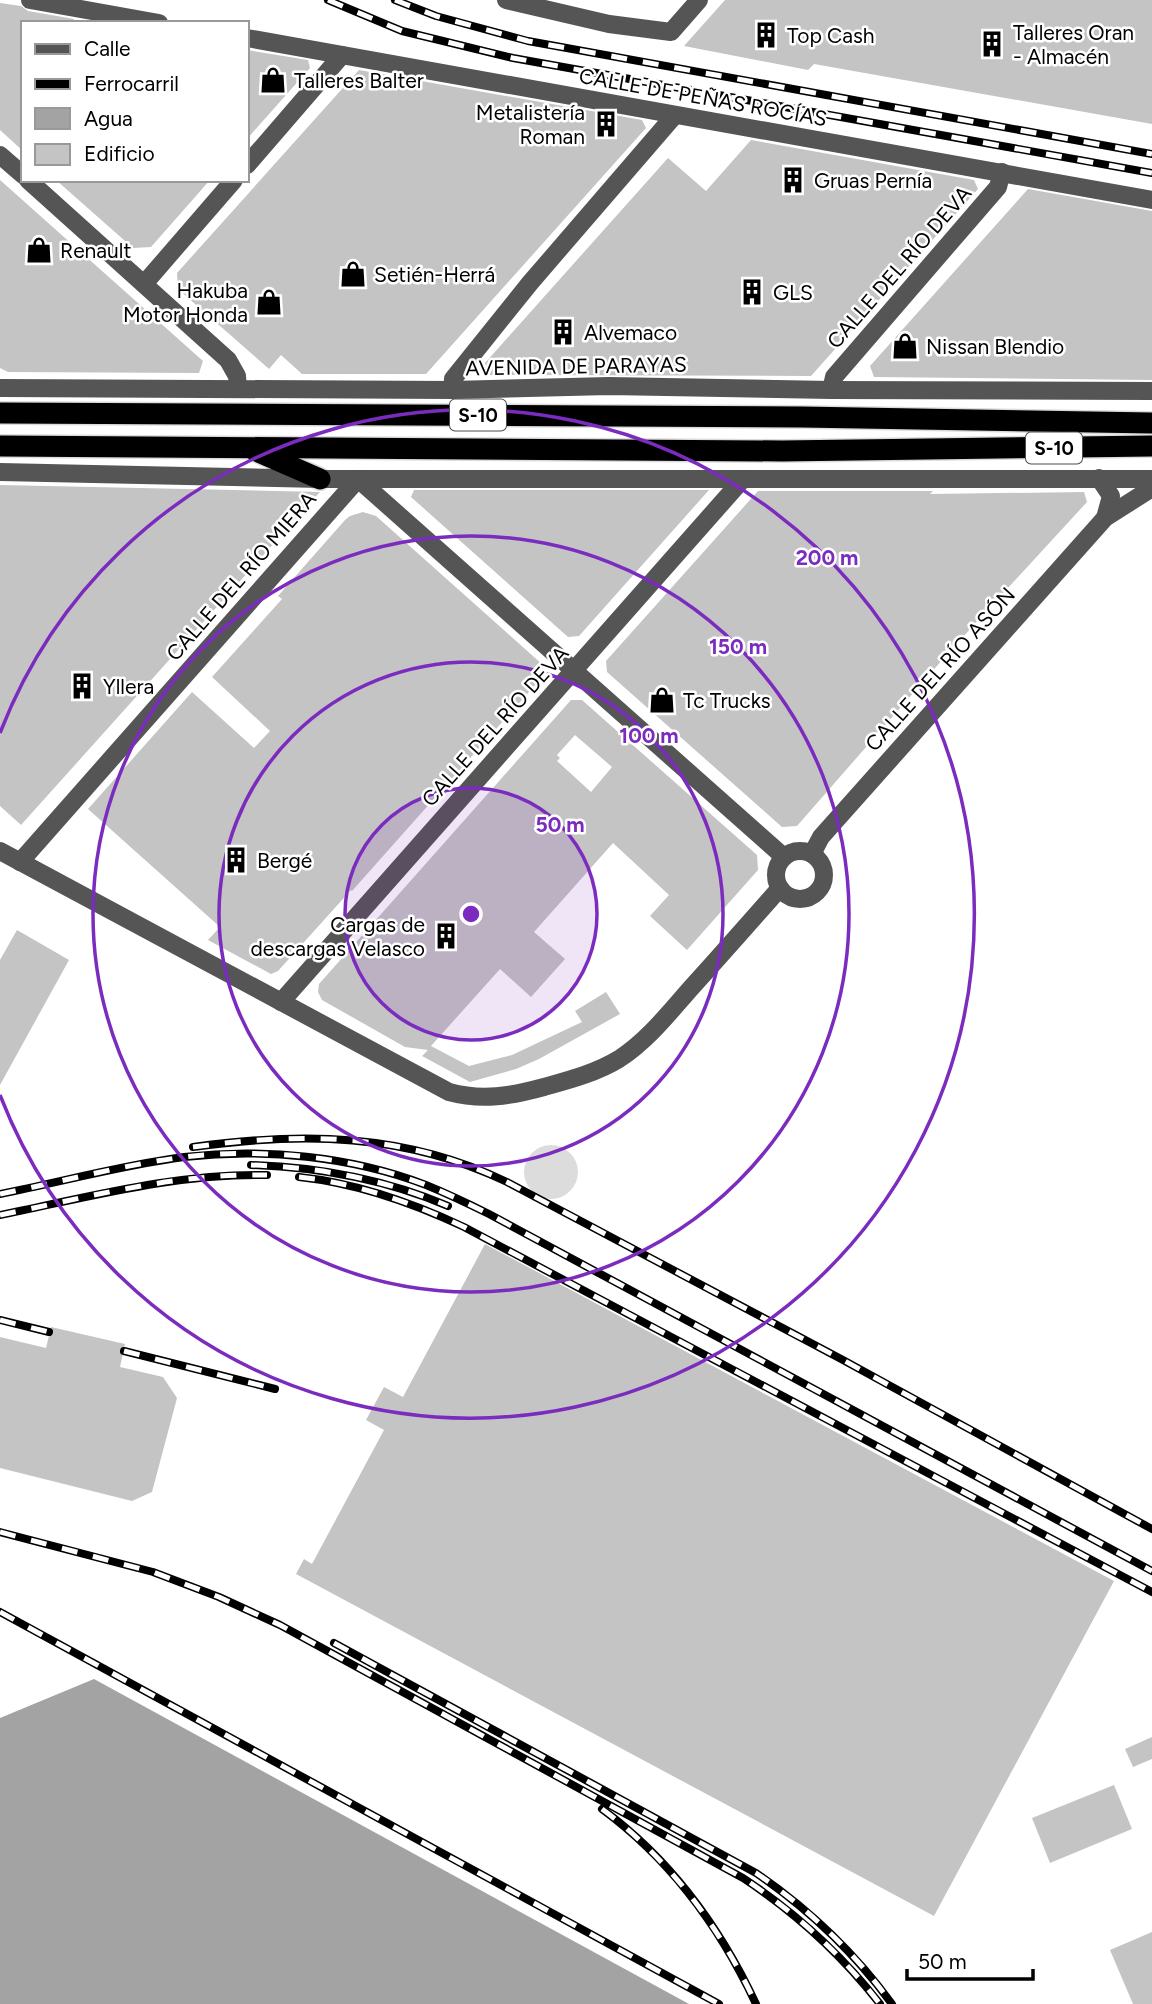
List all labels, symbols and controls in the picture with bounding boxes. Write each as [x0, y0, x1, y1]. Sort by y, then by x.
building icon: Top Cash [751, 20, 781, 50]
place label: Talleres Oran - Almacén [1013, 20, 1134, 69]
legend [21, 21, 248, 182]
place label: Top Cash [787, 23, 874, 48]
building icon: Talleres Oran - Almacén [977, 29, 1007, 59]
text: Calle [84, 36, 131, 61]
street label: CALLE DE PEÑAS ROCÍAS [577, 63, 829, 131]
shop icon: Talleres Balter [258, 65, 288, 95]
place label: Talleres Balter [294, 68, 424, 93]
text: Ferrocarril [84, 71, 179, 96]
place label: Metalistería Roman [476, 100, 585, 149]
text: Agua [84, 106, 133, 131]
building icon: Metalistería Roman [591, 109, 621, 139]
text: Edificio [84, 141, 155, 166]
building icon: Gruas Pernía [778, 165, 808, 195]
place label: Gruas Pernía [814, 168, 932, 193]
street label: CALLE DEL RÍO DEVA [822, 181, 976, 353]
shop icon: Renault [24, 235, 54, 265]
place label: Renault [60, 238, 131, 263]
shop icon: Setién-Herrá [338, 259, 368, 289]
place label: Setién-Herrá [374, 262, 495, 287]
building icon: GLS [737, 277, 767, 307]
place label: Hakuba Motor Honda [123, 278, 248, 327]
place label: GLS [773, 280, 813, 305]
shop icon: Hakuba Motor Honda [254, 287, 284, 317]
building icon: Alvemaco [548, 317, 578, 347]
place label: Alvemaco [584, 320, 677, 345]
shop icon: Nissan Blendio [890, 331, 920, 361]
place label: Nissan Blendio [926, 334, 1064, 359]
street label: AVENIDA DE PARAYAS [465, 352, 687, 380]
road number: S-10 [450, 400, 506, 430]
road number: S-10 [1026, 432, 1082, 463]
street label: CALLE DEL RÍO MIERA [161, 487, 321, 665]
text: 200 m [796, 545, 858, 570]
street label: CALLE DEL RÍO ASÓN [860, 582, 1020, 756]
text: 150 m [709, 634, 767, 659]
street label: CALLE DEL RÍO DEVA [416, 641, 574, 811]
building icon: Yllera [67, 671, 97, 701]
place label: Yllera [103, 674, 154, 699]
shop icon: Tc Trucks [647, 685, 677, 715]
place label: Tc Trucks [683, 688, 771, 713]
text: 100 m [619, 723, 679, 748]
text: 50 m [535, 812, 585, 837]
building icon: Bergé [221, 845, 251, 875]
place label: Bergé [257, 848, 312, 873]
centre of rings [459, 902, 483, 926]
place label: Cargas de descargas Velasco [250, 912, 425, 961]
building icon: Cargas de descargas Velasco [431, 921, 461, 951]
scale bar [907, 1938, 1033, 1982]
text: 50 m [918, 1949, 967, 1974]

